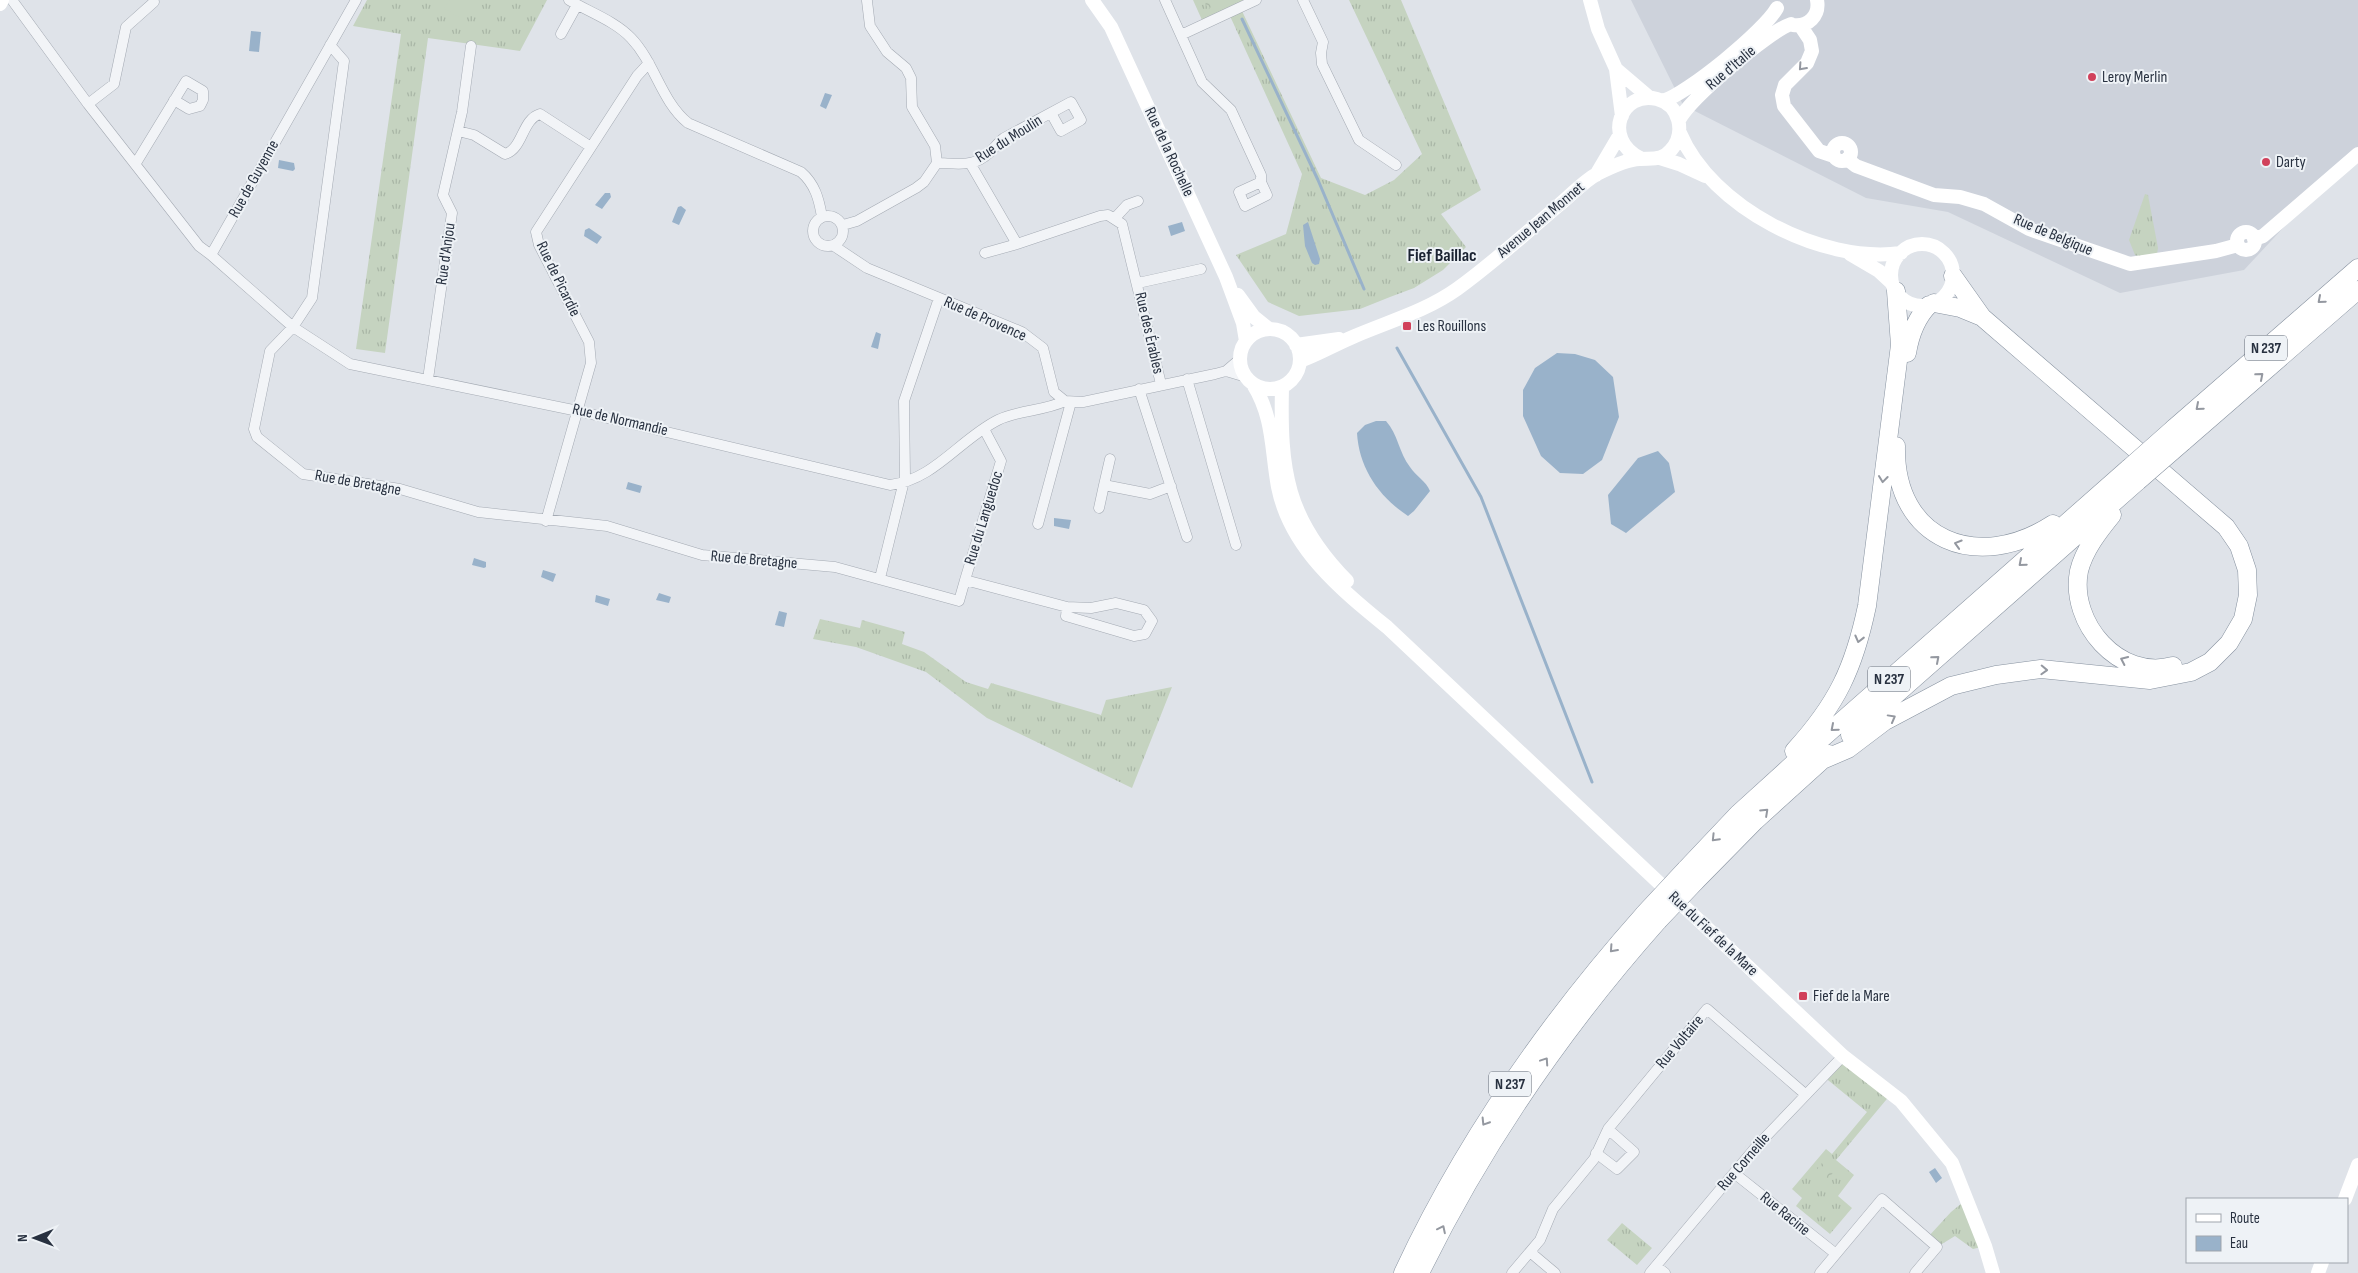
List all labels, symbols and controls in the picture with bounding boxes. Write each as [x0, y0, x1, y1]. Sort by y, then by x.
street label: Rue d'Italie [1702, 42, 1760, 94]
one-way arrow [1799, 61, 1808, 70]
place label: Leroy Merlin [2102, 68, 2167, 87]
marker: Leroy Merlin [2086, 71, 2098, 83]
street label: Rue de la Rochelle [1140, 104, 1198, 200]
street label: Rue du Moulin [972, 111, 1046, 167]
street label: Rue de Guyenne [225, 137, 283, 221]
place label: Darty [2276, 153, 2306, 172]
marker: Darty [2260, 156, 2272, 168]
street label: Avenue Jean Monnet [1493, 178, 1589, 263]
street label: Rue de Belgique [2010, 210, 2096, 260]
street label: Rue d'Anjou [432, 222, 460, 286]
street label: Rue de Picardie [532, 238, 584, 320]
district label: Fief Baillac [1407, 245, 1477, 266]
street label: Rue des Érables [1130, 290, 1168, 376]
street label: Rue de Provence [941, 292, 1029, 346]
one-way arrow [2318, 294, 2327, 303]
place label: Les Rouillons [1417, 317, 1486, 336]
marker: Les Rouillons [1401, 320, 1413, 332]
road number: N 237 [2245, 336, 2287, 360]
one-way arrow [2254, 372, 2263, 381]
street label: Rue de Normandie [570, 400, 670, 440]
one-way arrow [2196, 401, 2205, 410]
street label: Rue de Bretagne [313, 466, 403, 500]
street label: Rue du Languedoc [961, 469, 1007, 567]
one-way arrow [1878, 475, 1889, 483]
one-way arrow [1954, 539, 1963, 549]
street label: Rue de Bretagne [710, 547, 798, 573]
one-way arrow [2018, 557, 2027, 566]
one-way arrow [1855, 635, 1865, 643]
one-way arrow [2120, 655, 2129, 666]
one-way arrow [1930, 656, 1939, 665]
one-way arrow [2041, 665, 2049, 676]
road number: N 237 [1868, 666, 1910, 692]
one-way arrow [1886, 714, 1895, 724]
one-way arrow [1831, 722, 1840, 731]
one-way arrow [1760, 809, 1769, 818]
one-way arrow [1712, 833, 1721, 842]
street label: Rue du Fief de la Mare [1664, 888, 1762, 980]
one-way arrow [1609, 944, 1618, 953]
place label: Fief de la Mare [1813, 987, 1890, 1006]
marker: Fief de la Mare [1797, 990, 1809, 1002]
street label: Rue Voltaire [1652, 1011, 1708, 1073]
one-way arrow [1539, 1057, 1548, 1067]
road number: N 237 [1489, 1072, 1531, 1096]
one-way arrow [1482, 1117, 1492, 1126]
street label: Rue Corneille [1714, 1129, 1774, 1195]
street label: Rue Racine [1756, 1188, 1814, 1240]
legend [2186, 1198, 2348, 1263]
text: Route [2230, 1209, 2260, 1228]
north arrow [10, 1213, 60, 1263]
one-way arrow [1436, 1225, 1446, 1234]
text: N [14, 1234, 31, 1242]
text: Eau [2230, 1234, 2248, 1253]

